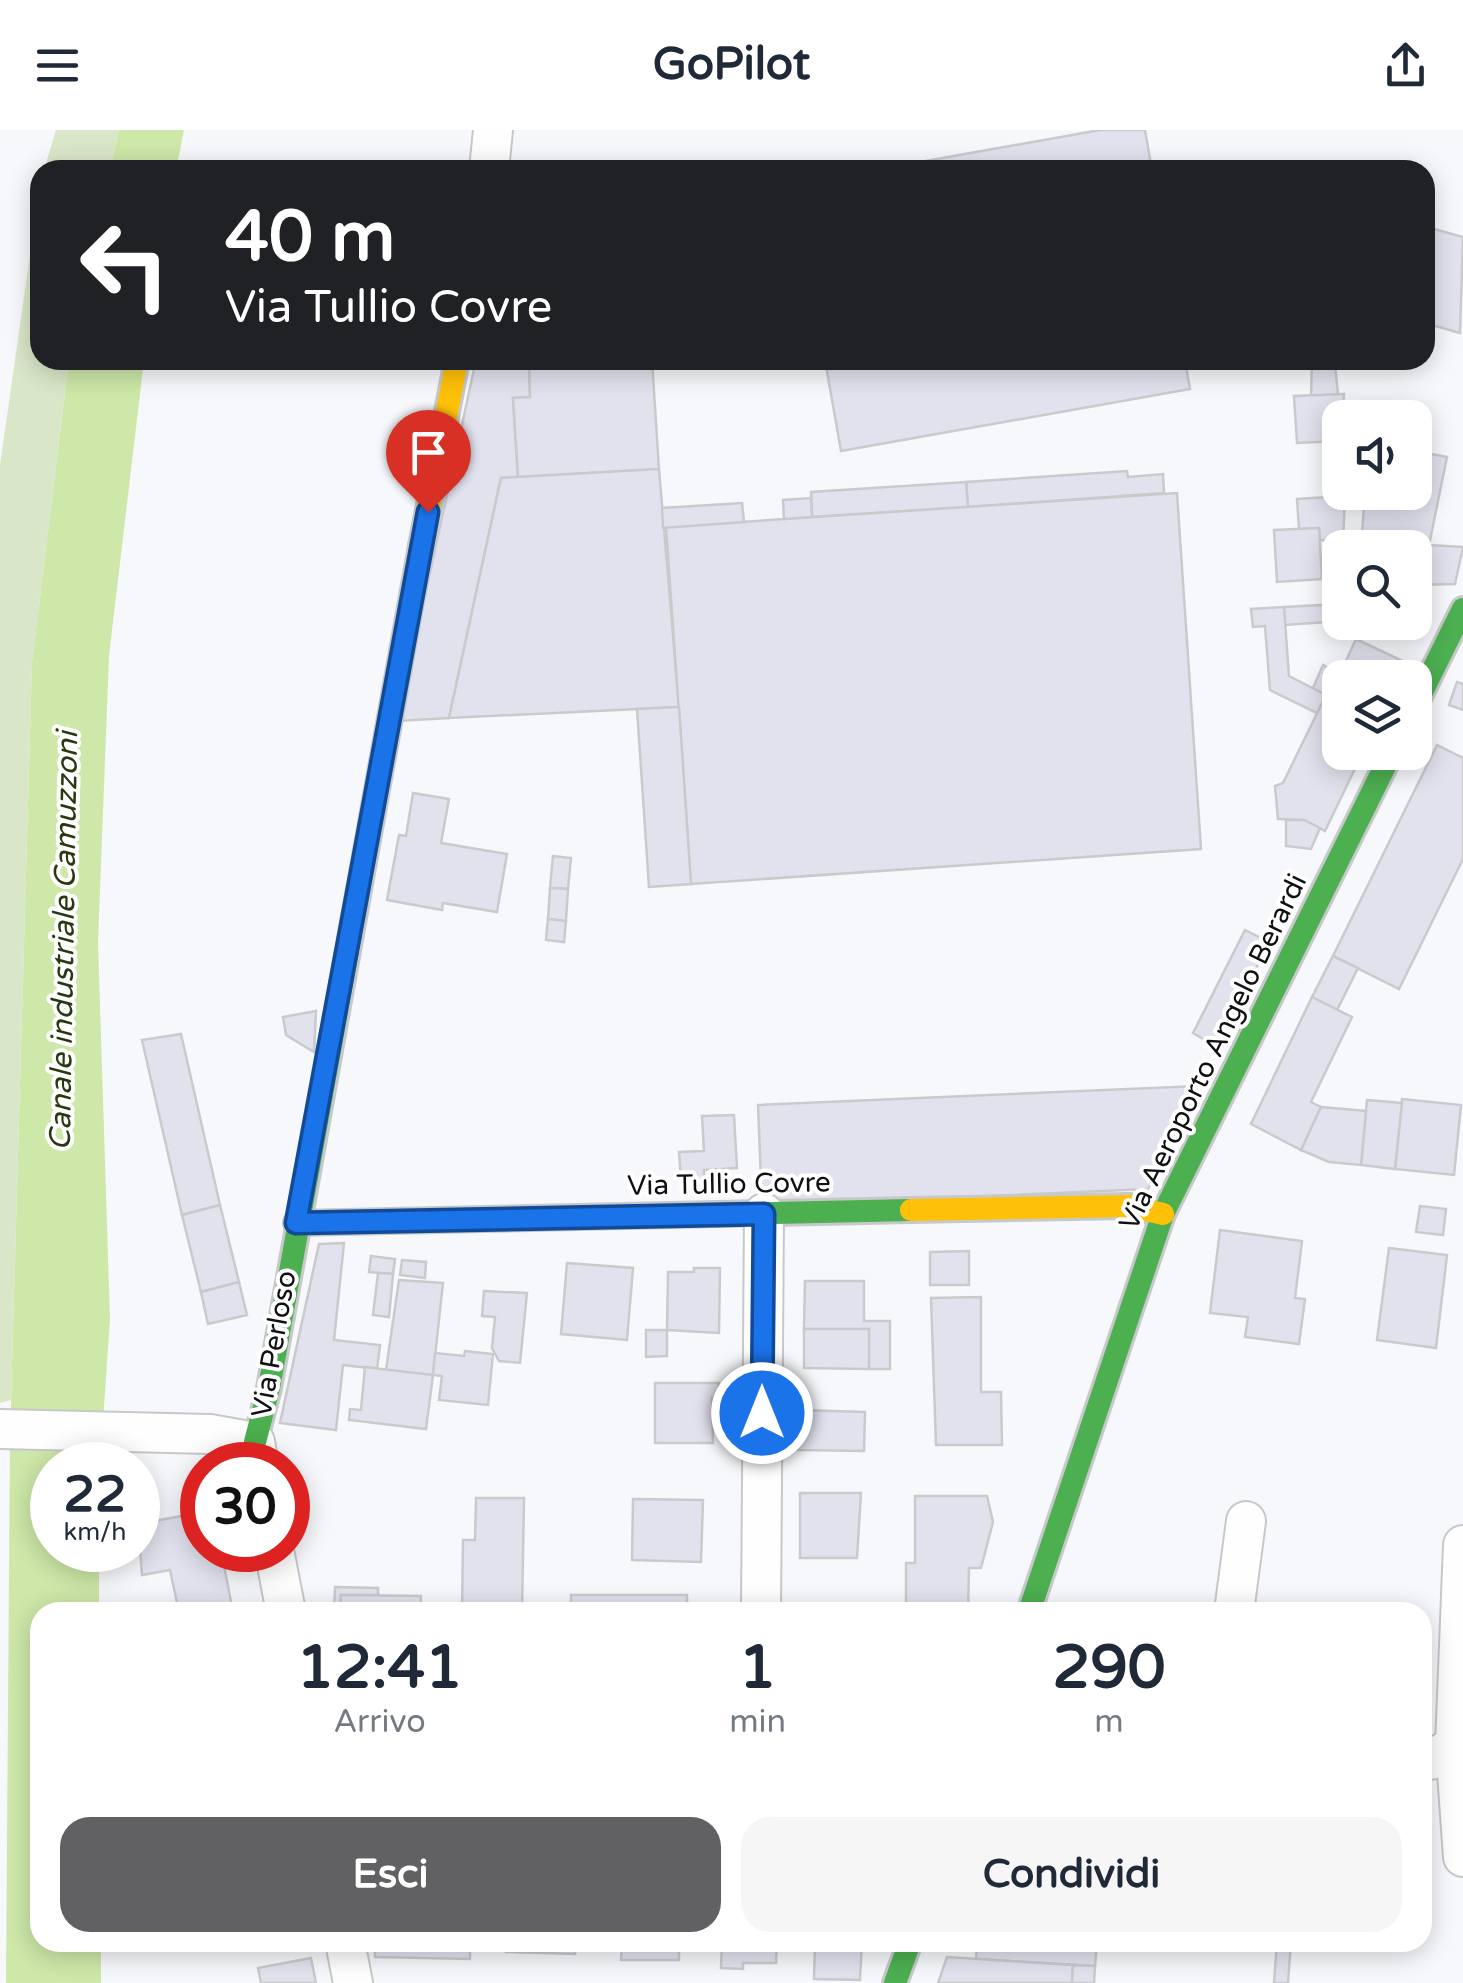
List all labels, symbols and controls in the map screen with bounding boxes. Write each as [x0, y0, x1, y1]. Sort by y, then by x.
icon: menu [30, 38, 85, 93]
text: GoPilot [653, 38, 810, 92]
icon: share [1378, 38, 1433, 93]
text: 40 m [225, 196, 395, 280]
icon: left [60, 200, 190, 330]
text: Via Tullio Covre [225, 281, 552, 335]
map controls [1322, 400, 1432, 770]
button: sound [1322, 400, 1432, 510]
pin [386, 410, 471, 513]
icon: arrive [401, 425, 456, 480]
button: search [1322, 530, 1432, 640]
button: layers [1322, 660, 1432, 770]
water label: Canale industriale Camuzzoni [42, 728, 86, 1151]
street label: Via Aeroporto Angelo Berardi [1112, 868, 1314, 1236]
street label: Via Tullio Covre [627, 1165, 831, 1203]
street label: Via Perloso [244, 1268, 304, 1420]
position arrow [710, 1361, 814, 1465]
speed limit sign: 30 [180, 1442, 310, 1572]
text: 22 [64, 1465, 126, 1525]
text: km/h [64, 1517, 126, 1547]
text: 12:41 [296, 1632, 463, 1704]
text: 1 [739, 1632, 776, 1704]
text: 290 [1052, 1632, 1166, 1704]
text: Arrivo [333, 1703, 426, 1741]
text: min [729, 1703, 786, 1741]
text: m [1094, 1703, 1124, 1741]
button: Esci [60, 1817, 721, 1932]
button: Condividi [741, 1817, 1402, 1932]

